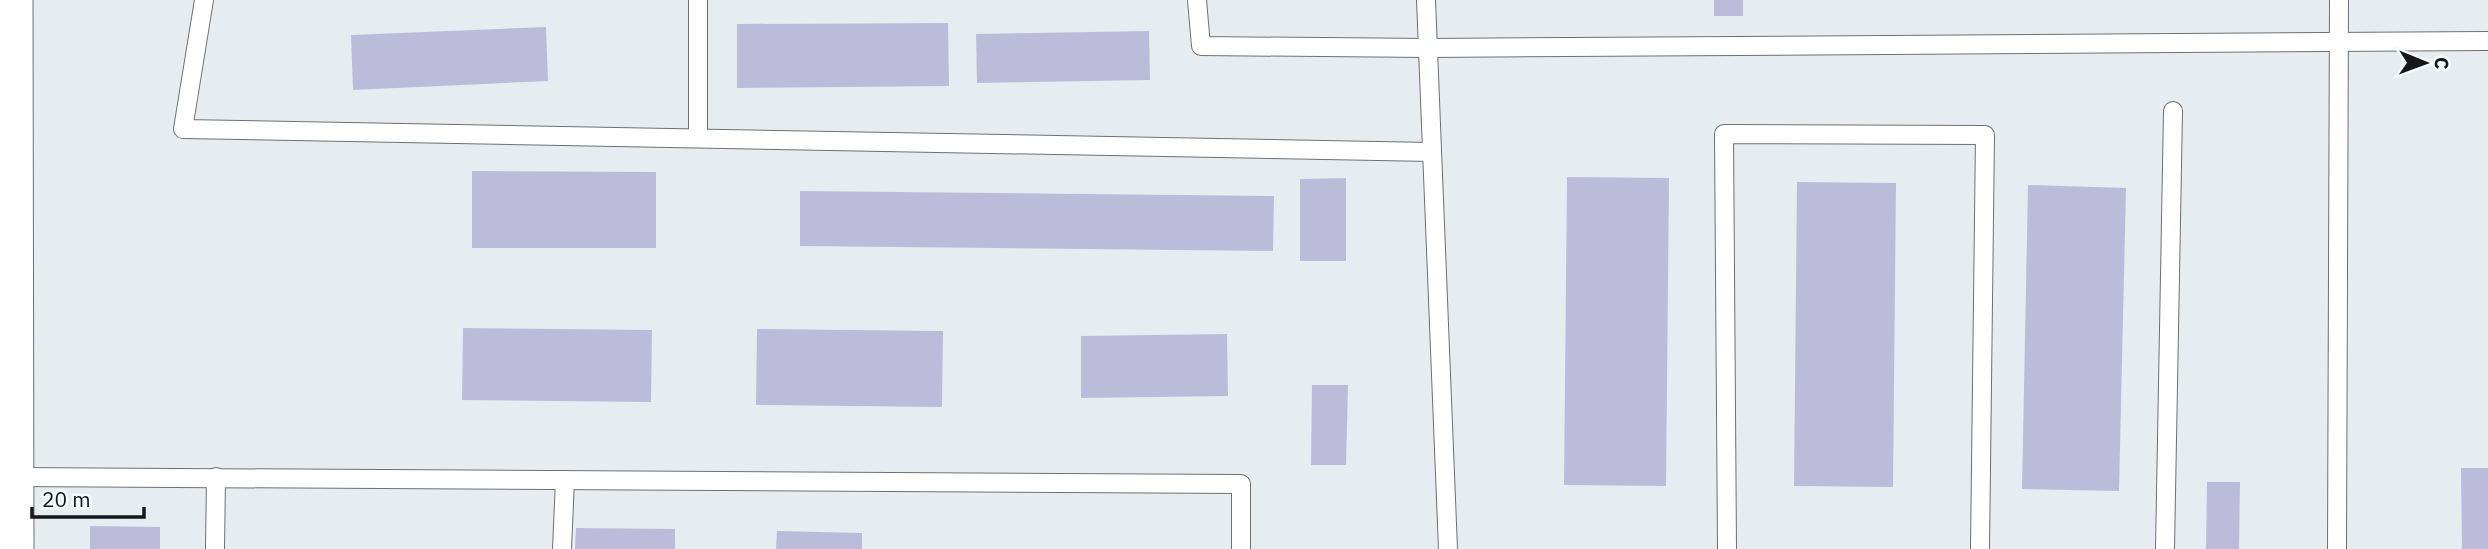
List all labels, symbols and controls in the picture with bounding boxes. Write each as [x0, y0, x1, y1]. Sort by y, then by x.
north arrow [2390, 28, 2460, 98]
text: С [2430, 57, 2454, 70]
scale bar [32, 476, 144, 520]
text: 20 m [42, 485, 91, 513]

